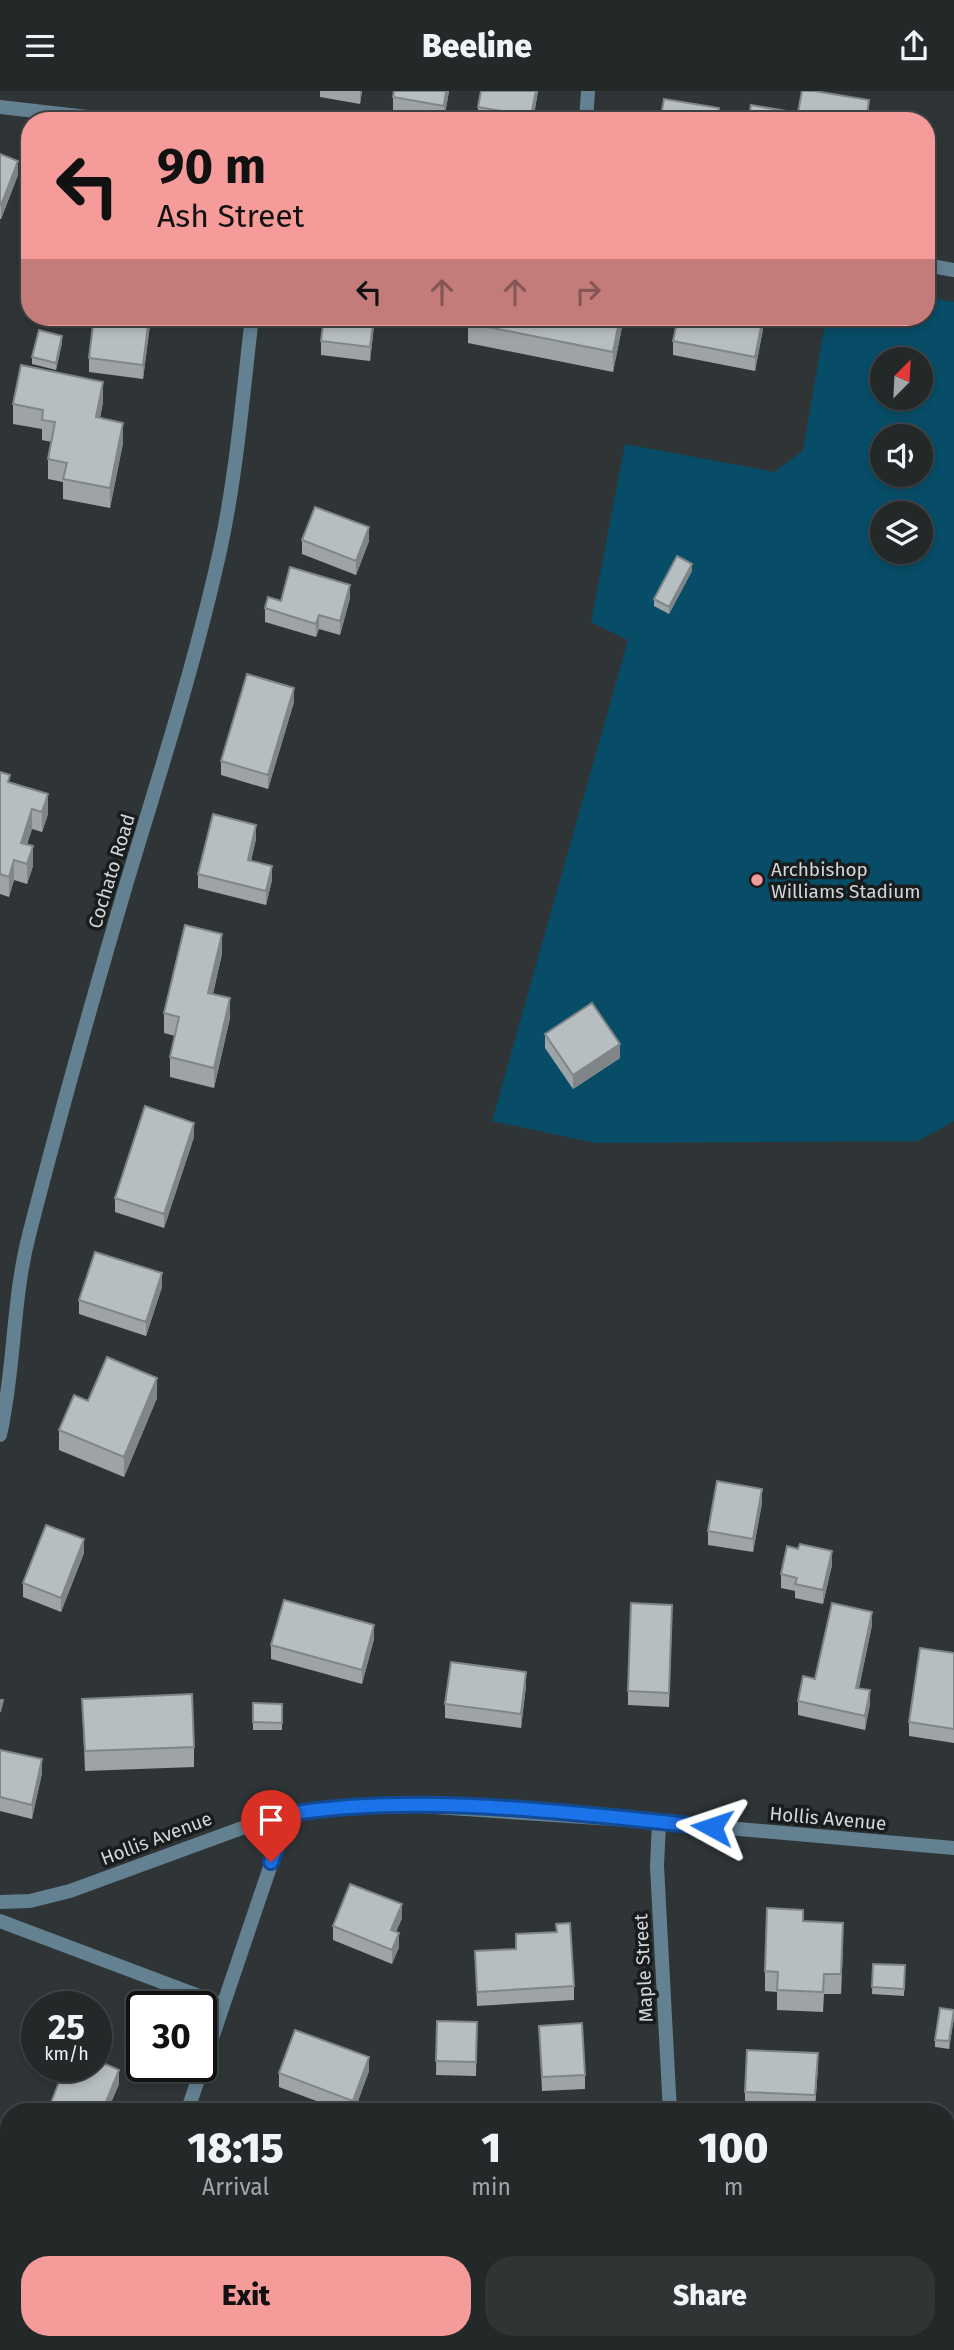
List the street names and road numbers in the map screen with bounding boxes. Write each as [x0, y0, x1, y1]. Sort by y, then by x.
street label: Cochato Road [83, 811, 140, 931]
street label: Hollis Avenue [768, 1802, 887, 1835]
street label: Hollis Avenue [97, 1807, 215, 1870]
street label: Maple Street [629, 1913, 658, 2023]

